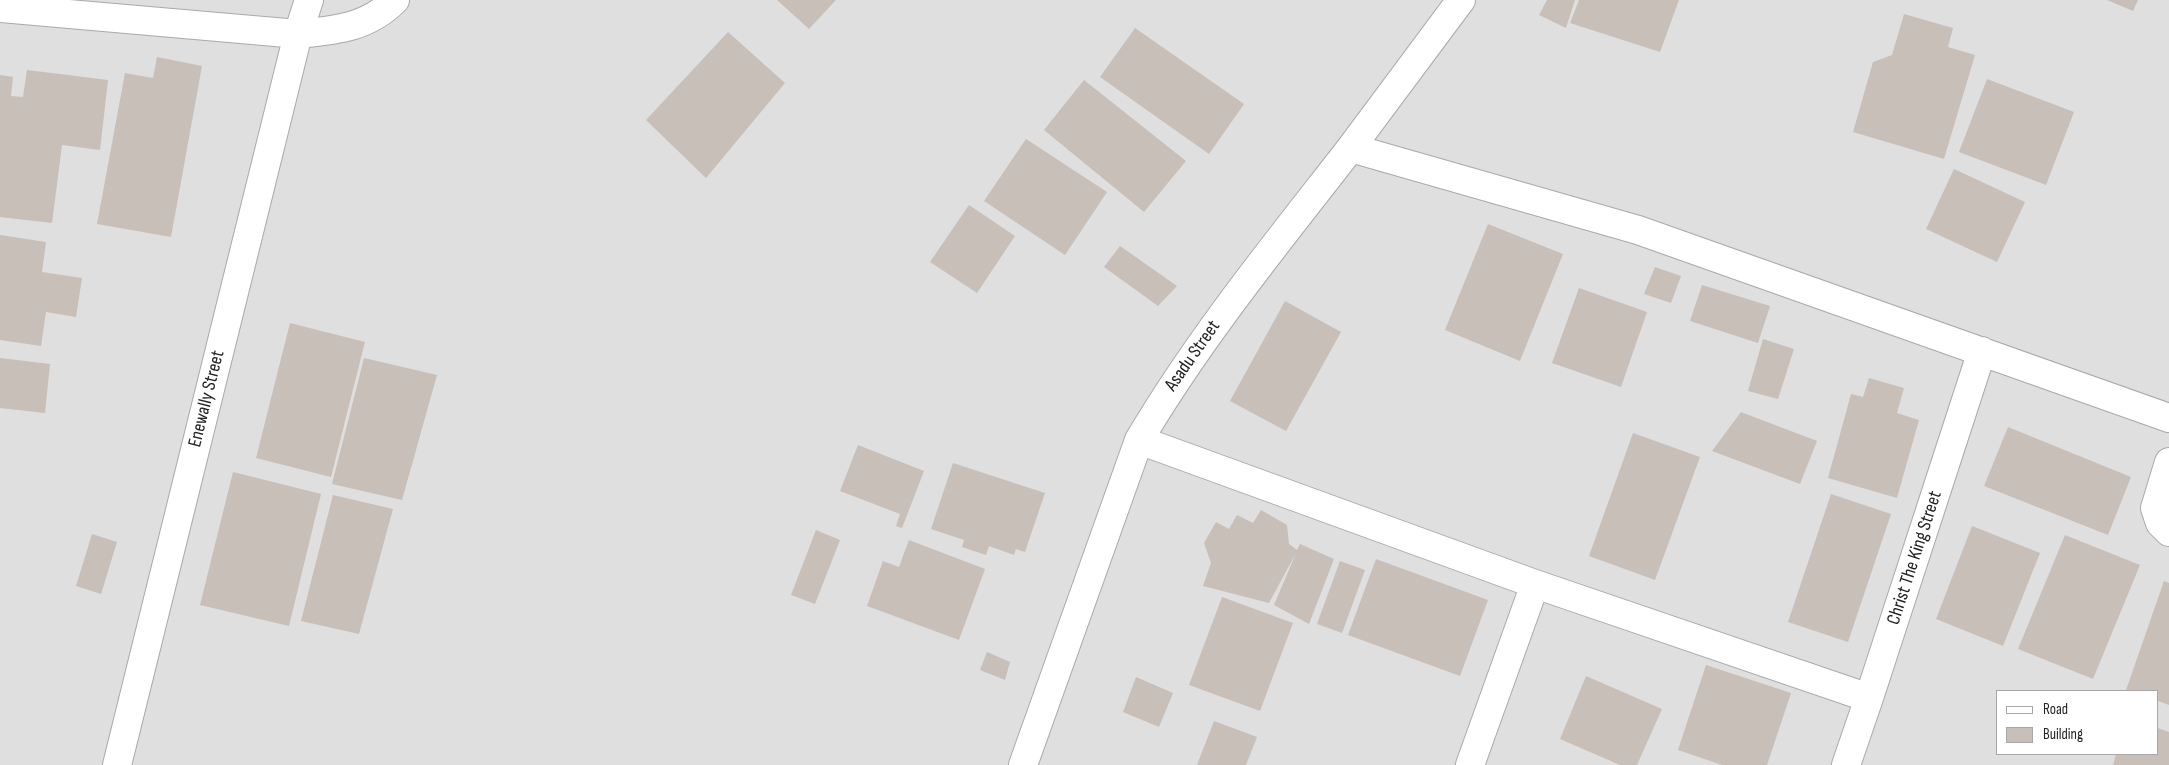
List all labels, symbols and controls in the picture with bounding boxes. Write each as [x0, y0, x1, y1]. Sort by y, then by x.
street label: Asadu Street [1160, 316, 1226, 396]
street label: Enewally Street [184, 348, 230, 450]
street label: Christ The King Street [1883, 488, 1947, 628]
legend [1996, 690, 2159, 755]
text: Road [2043, 700, 2068, 719]
text: Building [2043, 725, 2083, 744]

